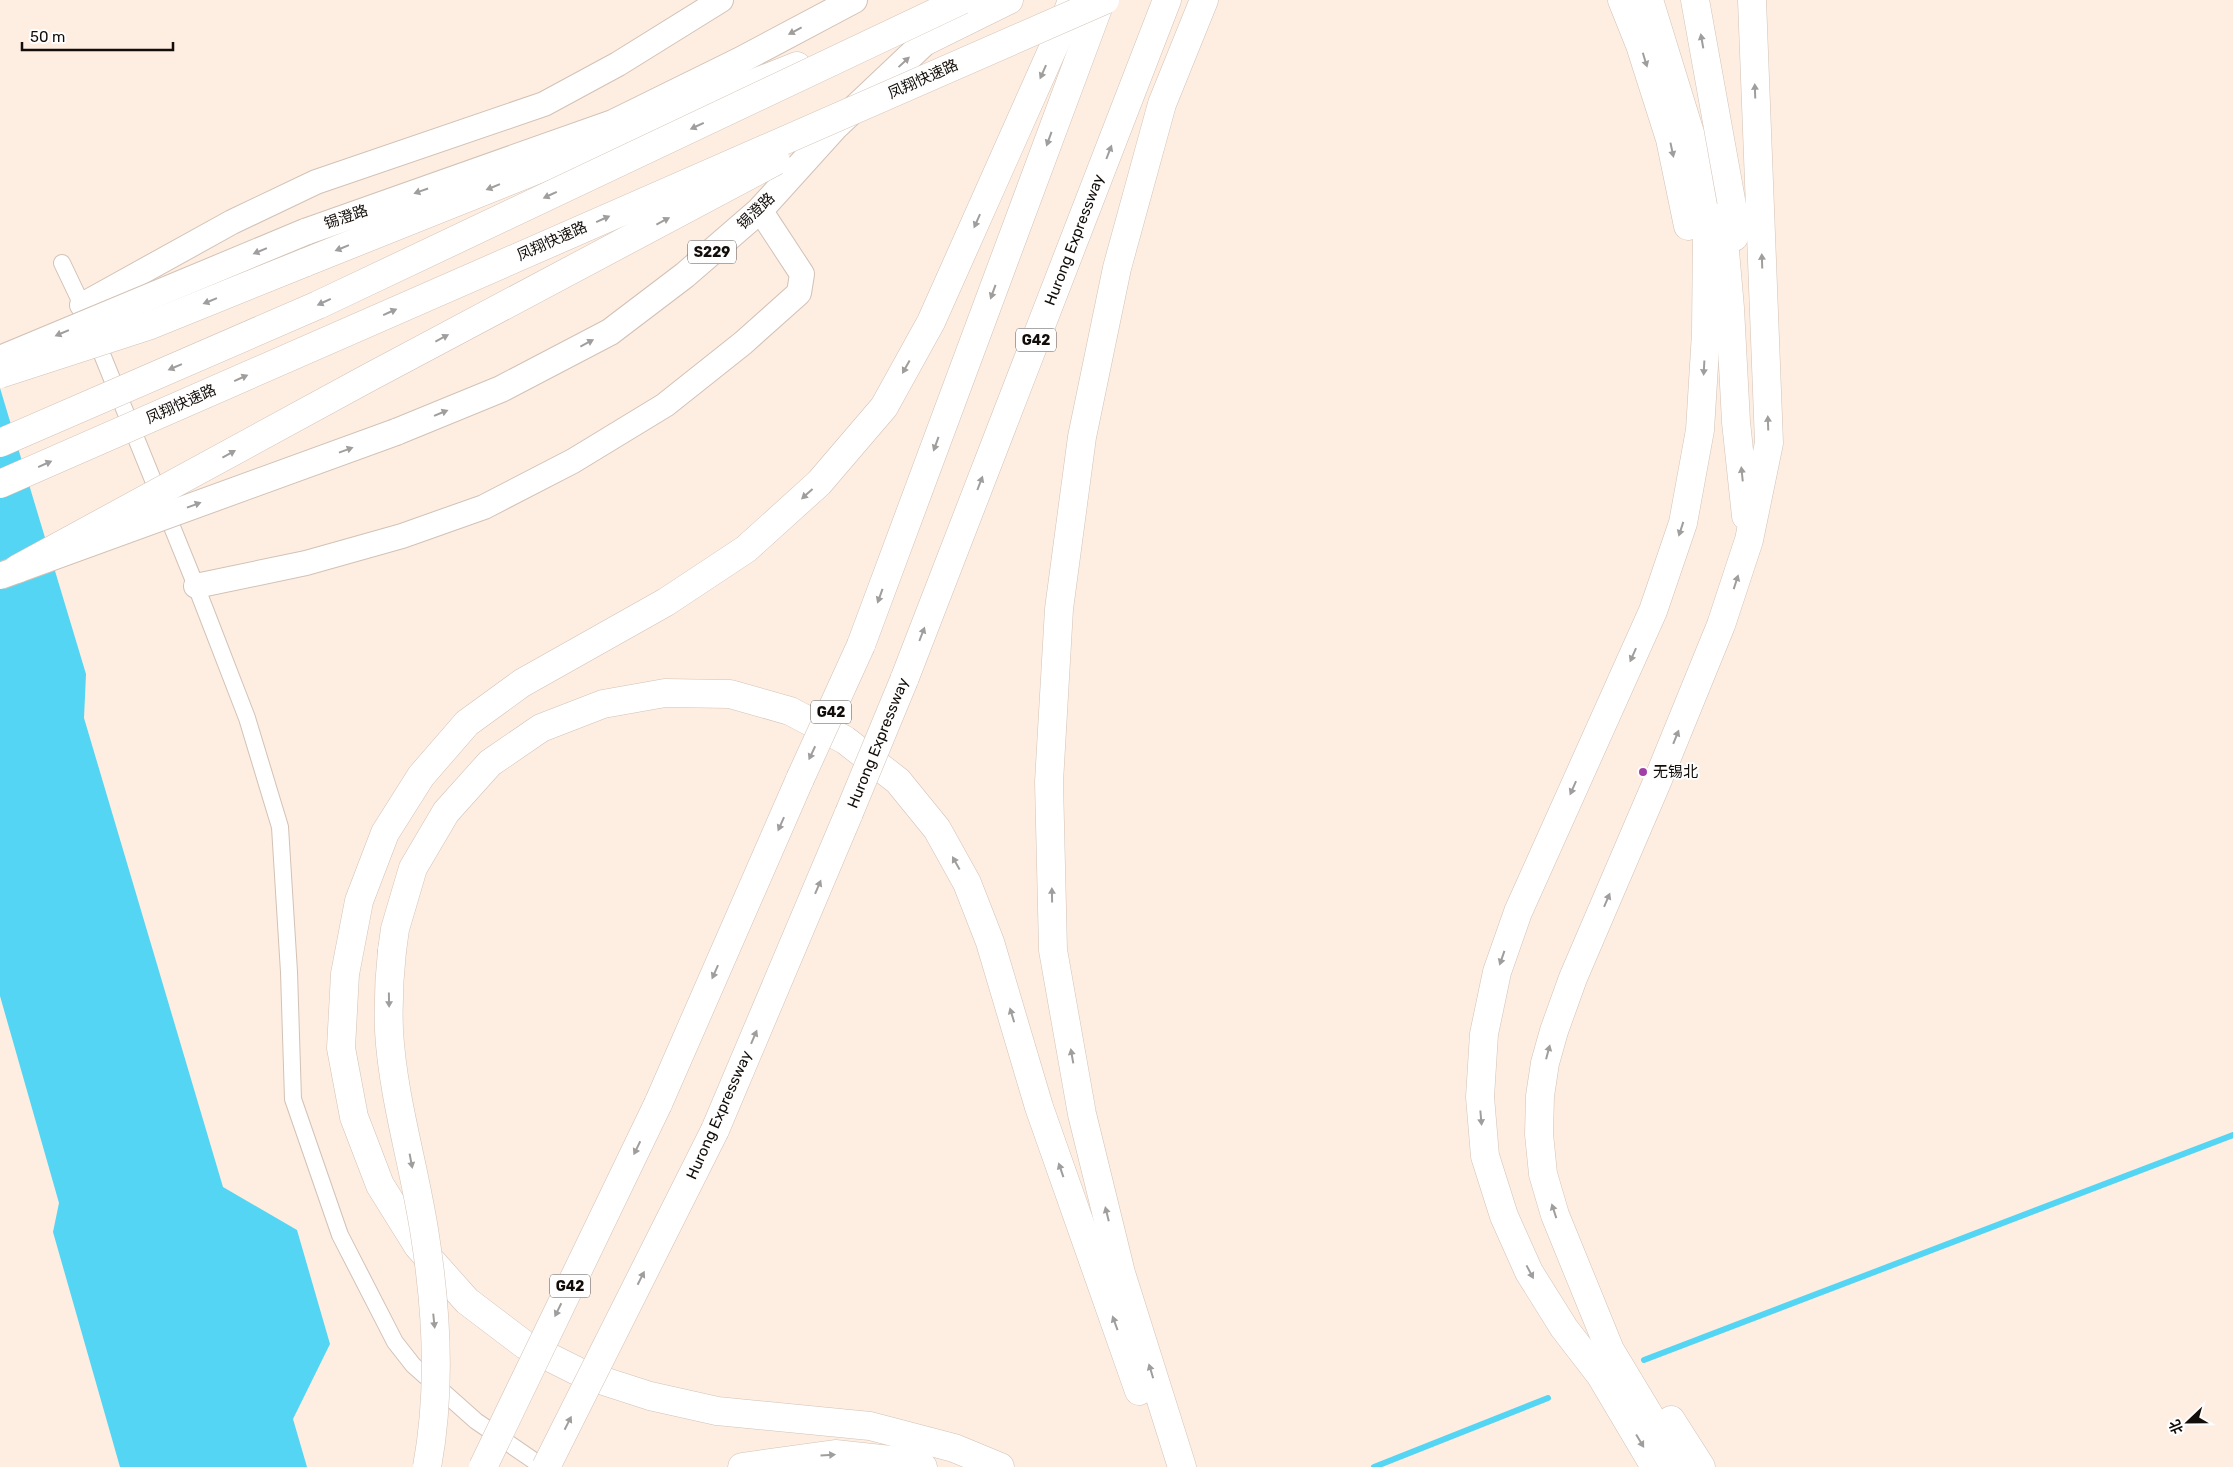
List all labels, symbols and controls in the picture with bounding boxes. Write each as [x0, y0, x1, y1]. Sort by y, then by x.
scale bar [22, 20, 174, 52]
one-way arrow [788, 27, 802, 35]
text: 50 m [30, 28, 65, 46]
one-way arrow [1698, 34, 1706, 49]
one-way arrow [1642, 53, 1650, 68]
street label: 凤翔快速路 [885, 56, 961, 102]
one-way arrow [897, 56, 909, 68]
one-way arrow [1038, 65, 1046, 79]
one-way arrow [1751, 83, 1759, 99]
one-way arrow [690, 122, 704, 130]
one-way arrow [1045, 132, 1053, 147]
one-way arrow [1668, 142, 1676, 157]
one-way arrow [1105, 145, 1113, 159]
street label: Hurong Expressway [1041, 172, 1108, 308]
one-way arrow [485, 183, 500, 191]
one-way arrow [413, 187, 428, 195]
street label: 锡澄路 [734, 189, 778, 233]
one-way arrow [543, 192, 557, 200]
street label: 锡澄路 [322, 201, 370, 233]
one-way arrow [972, 214, 980, 228]
one-way arrow [596, 215, 610, 223]
one-way arrow [656, 217, 670, 225]
street label: 凤翔快速路 [514, 218, 590, 264]
road number: S229 [688, 240, 736, 264]
one-way arrow [335, 244, 349, 252]
one-way arrow [253, 247, 267, 255]
one-way arrow [1758, 253, 1766, 269]
one-way arrow [989, 284, 996, 299]
one-way arrow [203, 297, 217, 305]
one-way arrow [317, 298, 331, 306]
one-way arrow [383, 308, 397, 316]
road number: G42 [1016, 328, 1056, 352]
one-way arrow [55, 330, 69, 338]
one-way arrow [435, 334, 450, 342]
one-way arrow [580, 339, 595, 347]
one-way arrow [902, 360, 910, 374]
one-way arrow [1699, 360, 1707, 376]
one-way arrow [168, 364, 182, 372]
one-way arrow [234, 373, 248, 381]
street label: 凤翔快速路 [143, 381, 219, 427]
one-way arrow [434, 409, 448, 417]
one-way arrow [1764, 415, 1772, 431]
one-way arrow [932, 437, 940, 452]
one-way arrow [339, 446, 354, 453]
one-way arrow [222, 449, 235, 458]
one-way arrow [38, 460, 52, 468]
one-way arrow [1737, 466, 1745, 482]
one-way arrow [977, 476, 985, 490]
one-way arrow [800, 489, 813, 500]
one-way arrow [186, 501, 201, 508]
one-way arrow [1677, 521, 1685, 536]
one-way arrow [1732, 575, 1740, 590]
one-way arrow [876, 589, 884, 604]
one-way arrow [919, 627, 926, 642]
one-way arrow [1629, 648, 1637, 662]
street label: Hurong Expressway [844, 675, 912, 811]
road number: G42 [811, 700, 851, 724]
one-way arrow [1672, 730, 1680, 744]
one-way arrow [808, 746, 816, 760]
place label: 无锡北 [1653, 763, 1698, 781]
marker: 无锡北 [1637, 766, 1649, 778]
one-way arrow [1569, 781, 1577, 795]
one-way arrow [776, 817, 784, 831]
one-way arrow [952, 856, 960, 870]
one-way arrow [814, 880, 822, 894]
one-way arrow [1048, 887, 1056, 903]
one-way arrow [1604, 893, 1612, 907]
one-way arrow [1498, 951, 1506, 966]
one-way arrow [711, 965, 719, 979]
one-way arrow [385, 992, 393, 1008]
one-way arrow [1007, 1007, 1015, 1022]
one-way arrow [751, 1030, 759, 1044]
one-way arrow [1545, 1044, 1553, 1059]
one-way arrow [1067, 1047, 1075, 1063]
street label: Hurong Expressway [683, 1048, 755, 1182]
one-way arrow [1478, 1110, 1486, 1126]
one-way arrow [632, 1141, 640, 1155]
one-way arrow [407, 1153, 415, 1169]
one-way arrow [1057, 1162, 1065, 1177]
one-way arrow [1550, 1204, 1557, 1219]
one-way arrow [1103, 1207, 1111, 1222]
one-way arrow [1526, 1264, 1534, 1279]
one-way arrow [637, 1271, 645, 1285]
road number: G42 [550, 1274, 590, 1298]
one-way arrow [554, 1303, 562, 1317]
one-way arrow [430, 1314, 438, 1330]
one-way arrow [1111, 1315, 1119, 1330]
one-way arrow [1147, 1363, 1155, 1378]
north arrow [2163, 1397, 2213, 1447]
one-way arrow [564, 1416, 572, 1431]
text: 北 [2166, 1417, 2187, 1436]
one-way arrow [1636, 1434, 1645, 1447]
one-way arrow [820, 1450, 836, 1458]

